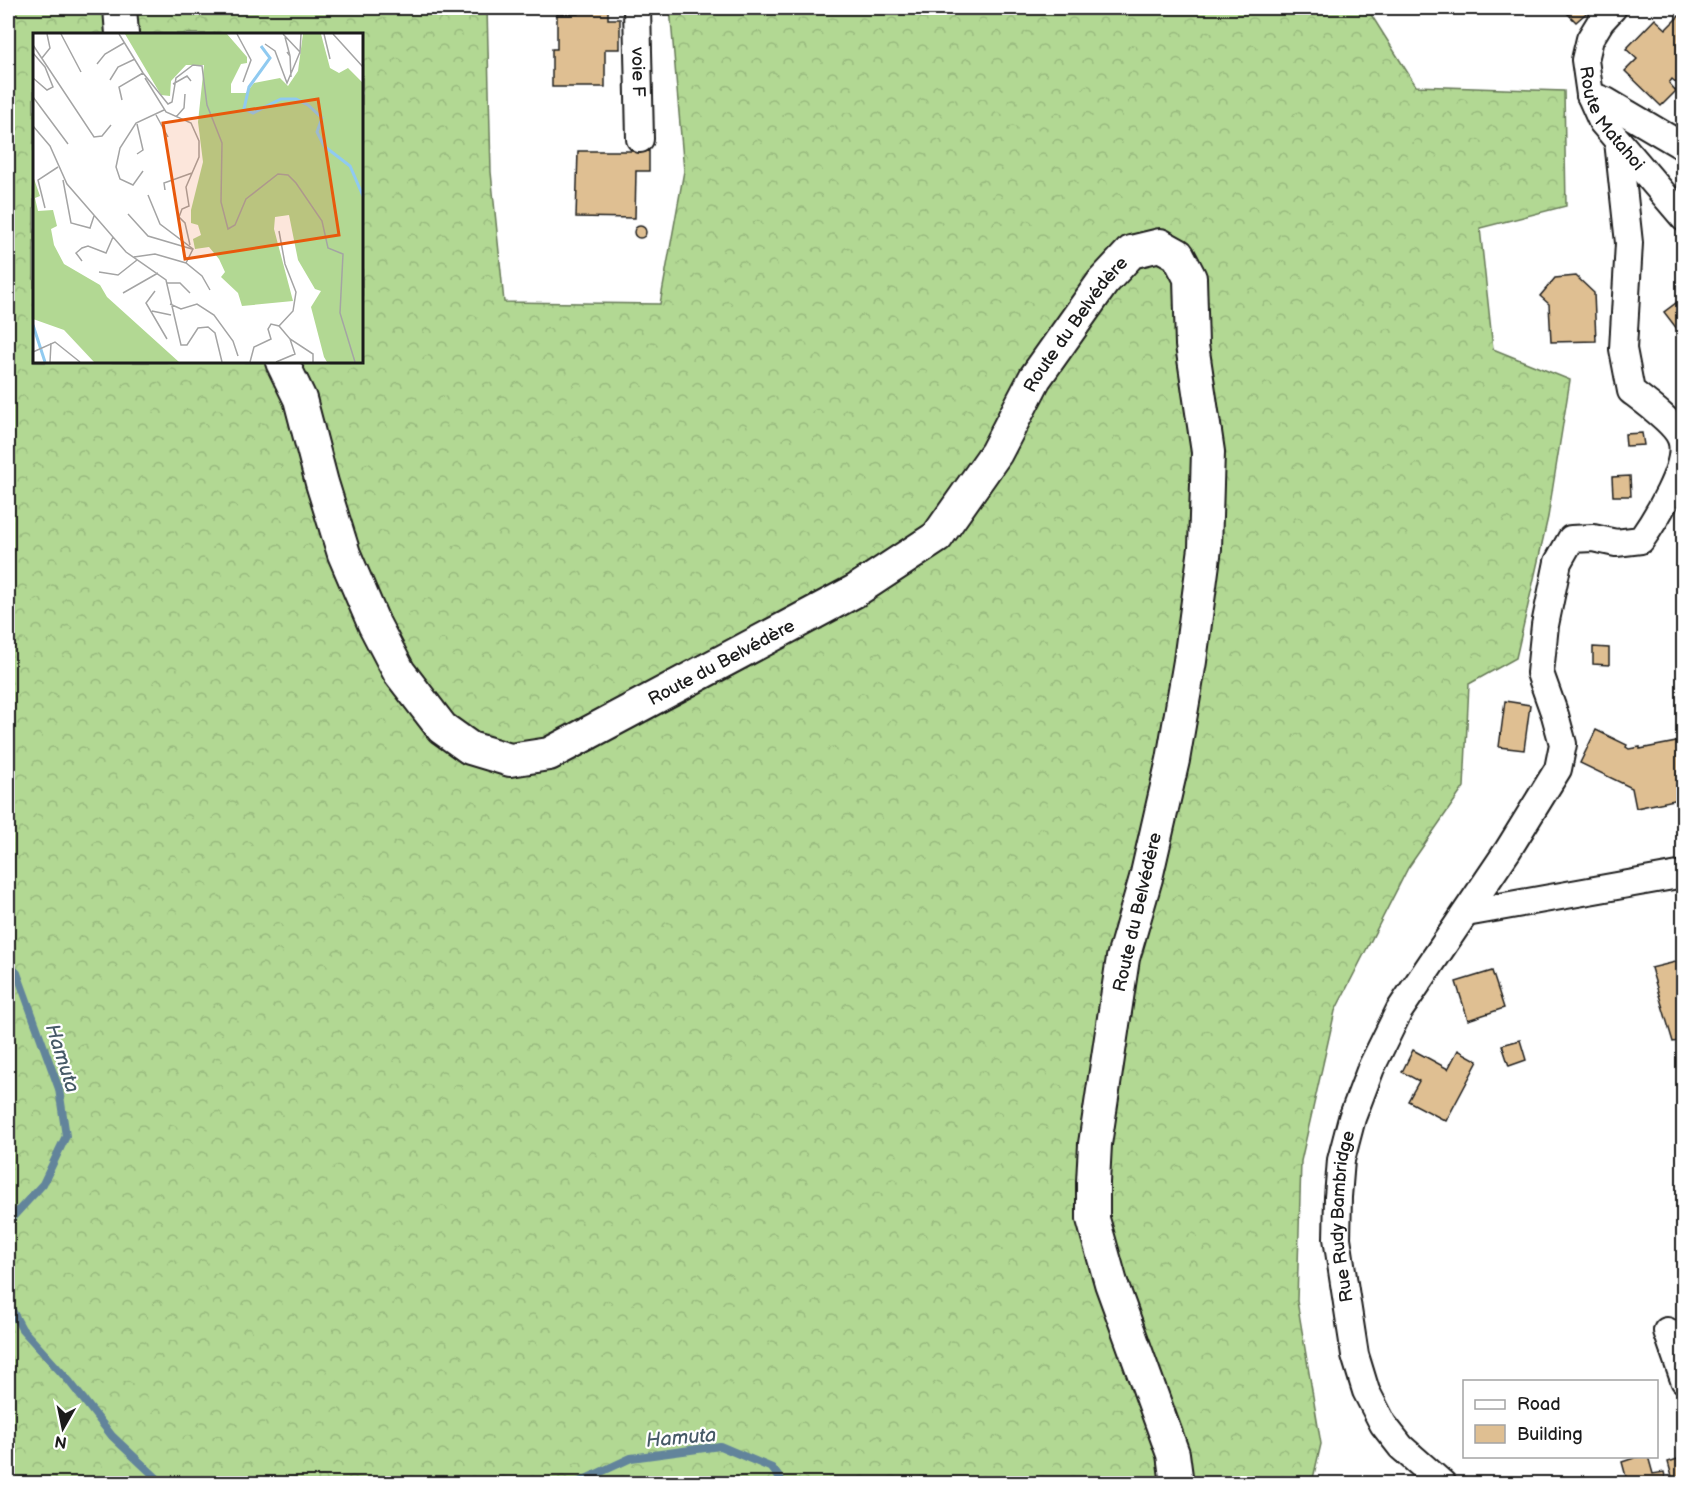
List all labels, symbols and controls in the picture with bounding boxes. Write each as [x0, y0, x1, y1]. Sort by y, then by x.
inset map [33, 33, 363, 363]
street label: voie F [627, 46, 649, 97]
street label: Route Matahoi [1575, 65, 1649, 175]
street label: Route du Belvédère [1019, 252, 1132, 396]
street label: Route du Belvédère [645, 615, 799, 710]
street label: Route du Belvédère [1109, 830, 1166, 994]
water label: Hamuta [40, 1021, 84, 1096]
street label: Rue Rudy Bambridge [1327, 1128, 1359, 1304]
legend [1463, 1380, 1658, 1458]
text: Road [1517, 1394, 1561, 1415]
north arrow [33, 1398, 93, 1458]
water label: Hamuta [645, 1423, 717, 1453]
text: Building [1517, 1424, 1583, 1445]
text: N [53, 1431, 68, 1452]

